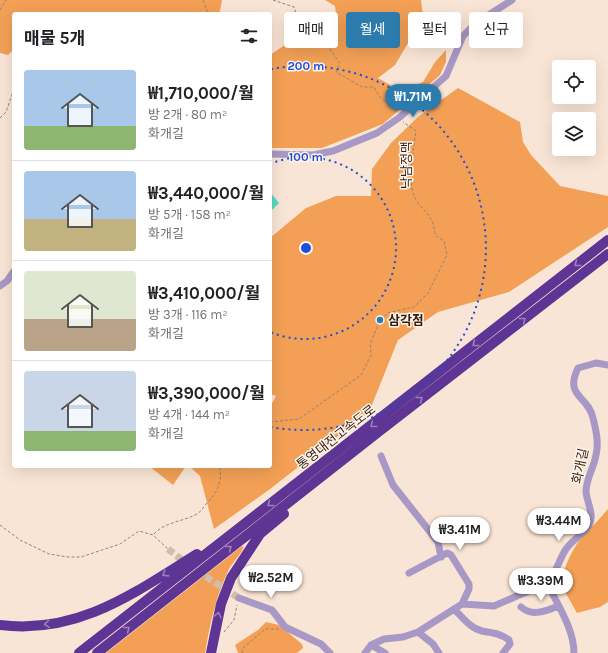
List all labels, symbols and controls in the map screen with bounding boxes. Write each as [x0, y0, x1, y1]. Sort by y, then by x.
chip: 매매 [284, 12, 338, 48]
chip: 월세 [346, 12, 400, 48]
chip: 필터 [408, 12, 461, 48]
chip: 신규 [469, 12, 523, 48]
icon: filters [238, 25, 260, 47]
text: 매물 5개 [24, 28, 85, 48]
text: 200 m [288, 59, 324, 73]
map controls [552, 60, 596, 156]
button: locate [552, 60, 596, 104]
text: ₩1,710,000/월 [148, 83, 254, 103]
pin: ₩1.71M [380, 84, 446, 118]
icon: home [56, 86, 104, 134]
text: ₩1.71M [394, 89, 432, 104]
text: 방 2개 · 80 m² [148, 107, 227, 122]
button: layers [552, 112, 596, 156]
text: 화개길 [148, 126, 184, 141]
street label: 낙남정맥 [399, 141, 414, 189]
text: 100 m [289, 150, 323, 164]
text: ₩3,440,000/월 [148, 183, 264, 203]
icon: home [56, 187, 104, 235]
text: 방 5개 · 158 m² [148, 207, 231, 222]
text: 화개길 [148, 226, 184, 241]
centre of rings [299, 241, 313, 255]
one-way arrow [575, 260, 582, 267]
text: ₩3,410,000/월 [148, 283, 260, 303]
icon: home [56, 287, 104, 335]
text: 방 3개 · 116 m² [148, 307, 228, 322]
place label: 삼각점 [388, 313, 424, 328]
marker: 삼각점 [375, 315, 385, 325]
one-way arrow [519, 318, 526, 325]
text: 화개길 [148, 326, 184, 341]
one-way arrow [472, 340, 479, 347]
text: ₩3,390,000/월 [148, 383, 265, 403]
icon: home [56, 387, 104, 435]
one-way arrow [416, 397, 423, 404]
street label: 통영대전고속도로 [294, 402, 378, 472]
text: 방 4개 · 144 m² [148, 407, 230, 422]
one-way arrow [370, 420, 377, 427]
text: 화개길 [148, 426, 184, 441]
street label: 화개길 [569, 447, 591, 485]
one-way arrow [267, 500, 274, 507]
pin: ₩3.44M [526, 508, 592, 542]
text: ₩3.44M [536, 513, 582, 528]
pin: ₩3.41M [427, 517, 493, 551]
text: ₩3.41M [439, 522, 481, 537]
one-way arrow [225, 546, 232, 553]
pin: ₩2.52M [238, 565, 304, 599]
pin: ₩3.39M [508, 568, 574, 602]
one-way arrow [162, 569, 169, 577]
text: ₩2.52M [248, 570, 294, 585]
text: ₩3.39M [518, 573, 564, 588]
one-way arrow [213, 612, 222, 619]
one-way arrow [44, 620, 50, 629]
one-way arrow [123, 626, 130, 633]

